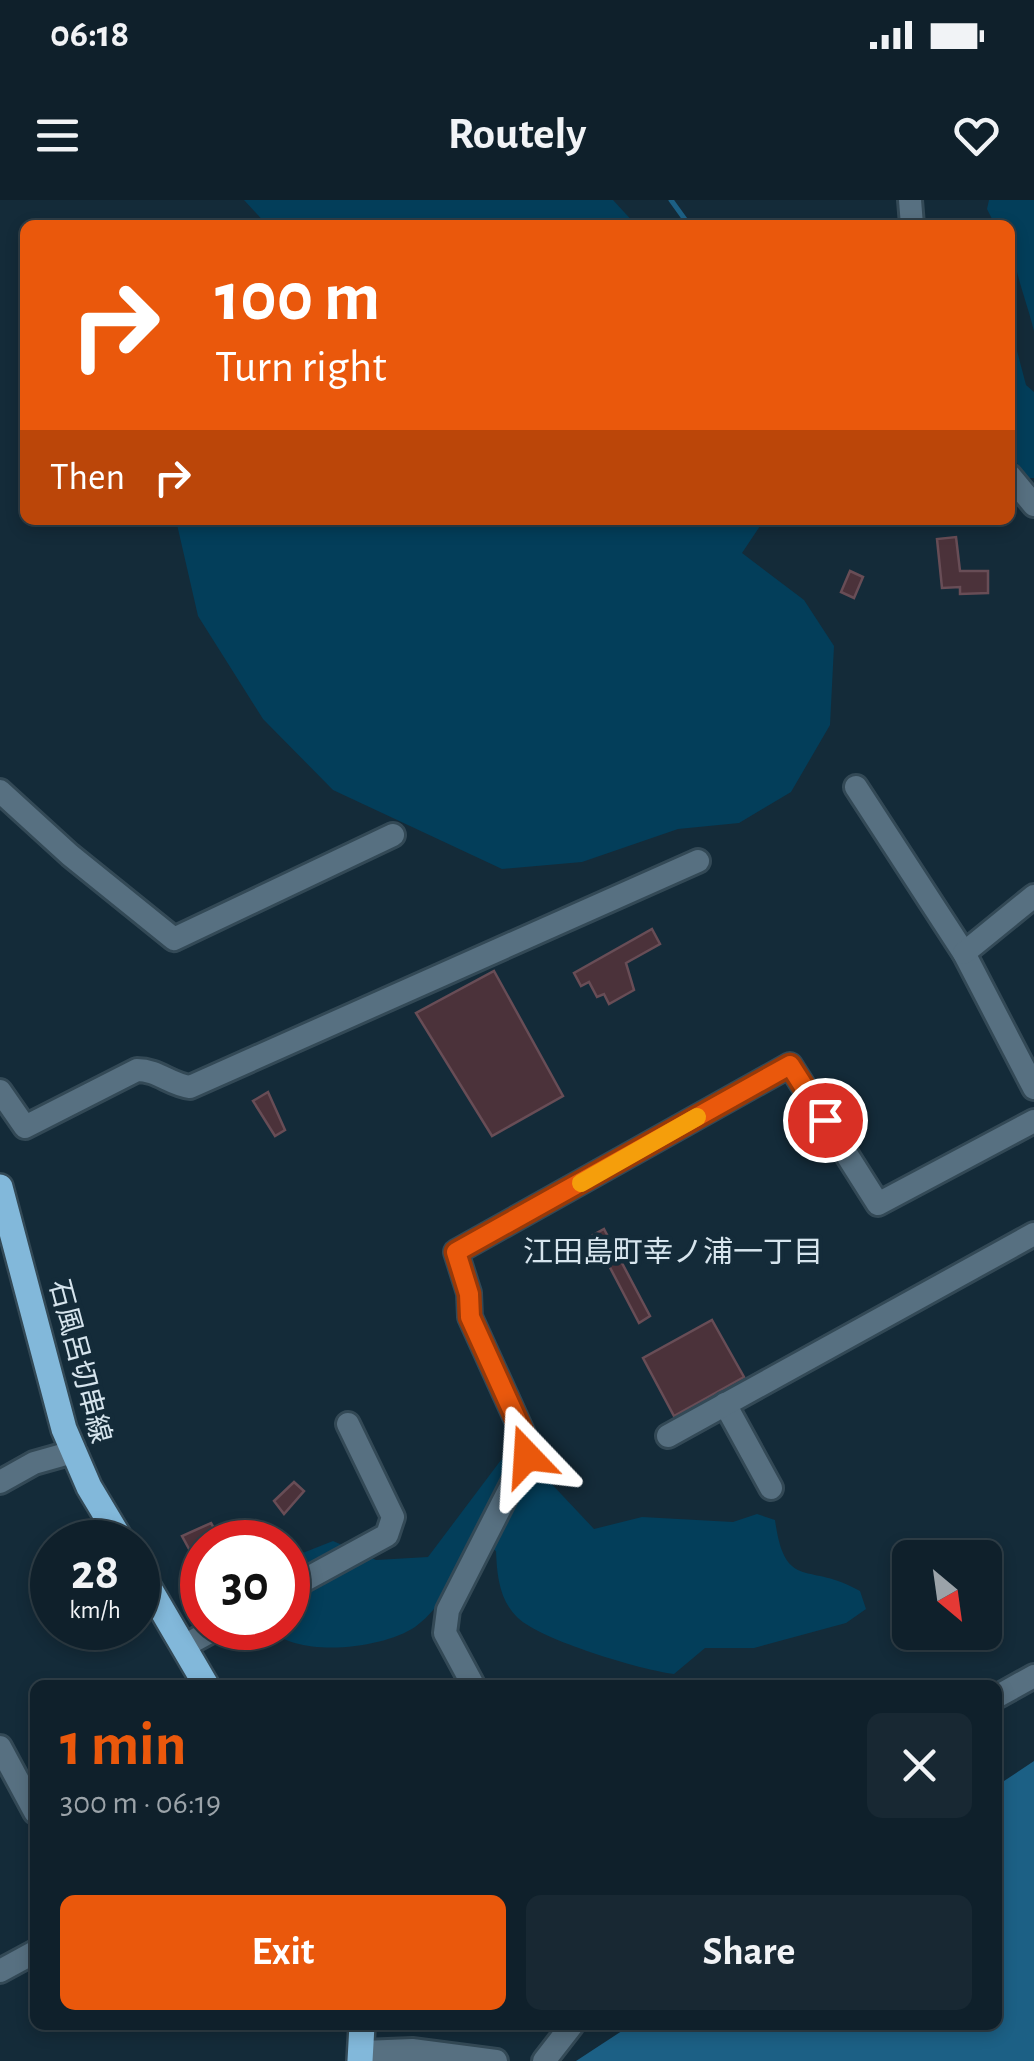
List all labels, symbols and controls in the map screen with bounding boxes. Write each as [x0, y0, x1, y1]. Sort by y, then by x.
text: 06:18 [50, 16, 129, 54]
icon: menu [30, 108, 85, 163]
icon: heart [949, 108, 1004, 163]
text: Routely [448, 112, 586, 157]
icon: right [50, 260, 180, 390]
text: 100 m [215, 263, 380, 333]
text: Turn right [215, 345, 387, 390]
icon: right [145, 450, 200, 505]
text: Then [50, 459, 125, 497]
pin [783, 1078, 868, 1163]
icon: arrive [798, 1093, 853, 1148]
district label: 江田島町幸ノ浦一丁目 [523, 1236, 823, 1268]
street label: 石風呂切串線 [44, 1276, 116, 1446]
position arrow [475, 1404, 579, 1508]
speed limit sign: 30 [180, 1520, 310, 1650]
north arrow [892, 1540, 1002, 1650]
map controls [892, 1540, 1002, 1650]
text: 28 [71, 1548, 119, 1598]
text: km/h [69, 1598, 121, 1623]
button: close [867, 1713, 972, 1818]
text: 1 min [60, 1716, 186, 1776]
text: 300 m · 06:19 [60, 1787, 221, 1819]
button: Exit [60, 1895, 506, 2010]
button: Share [526, 1895, 972, 2010]

